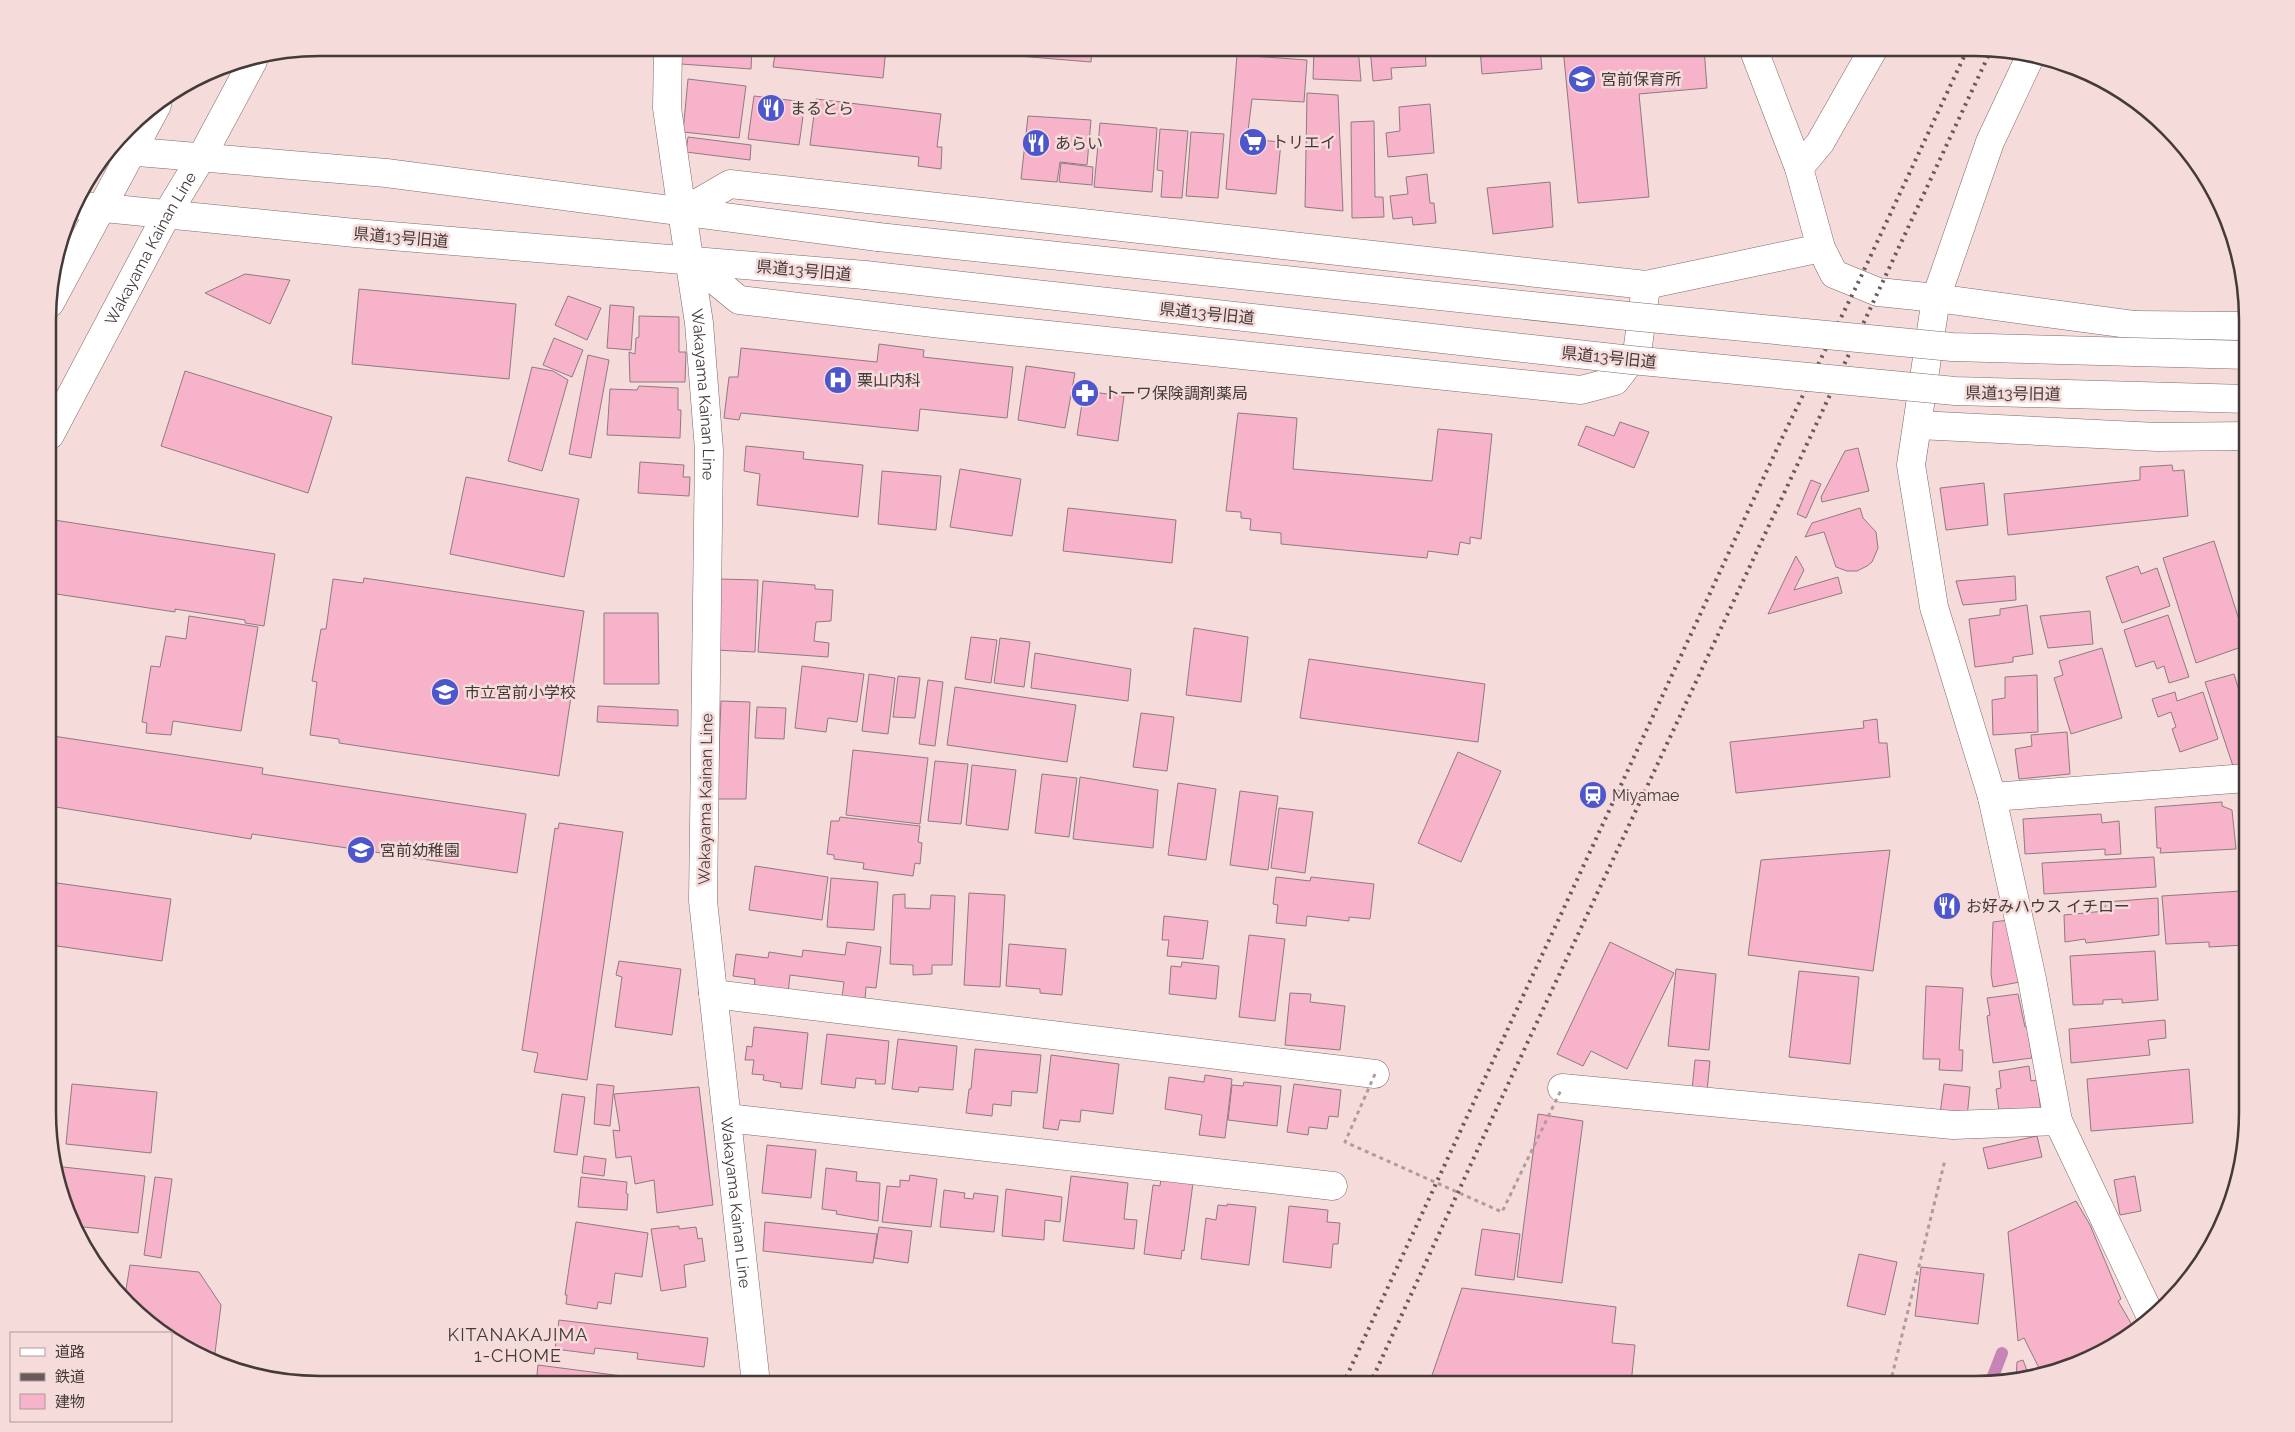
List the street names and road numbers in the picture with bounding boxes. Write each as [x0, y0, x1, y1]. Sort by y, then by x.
street label: Wakayama Kainan Line [101, 168, 200, 328]
street label: 県道13号旧道 [353, 224, 449, 251]
street label: 県道13号旧道 [756, 257, 852, 284]
street label: 県道13号旧道 [1159, 299, 1255, 328]
street label: Wakayama Kainan Line [687, 308, 718, 480]
street label: 県道13号旧道 [1561, 343, 1657, 372]
street label: 県道13号旧道 [1965, 383, 2061, 404]
street label: Wakayama Kainan Line [695, 713, 716, 885]
street label: Wakayama Kainan Line [717, 1116, 754, 1289]

